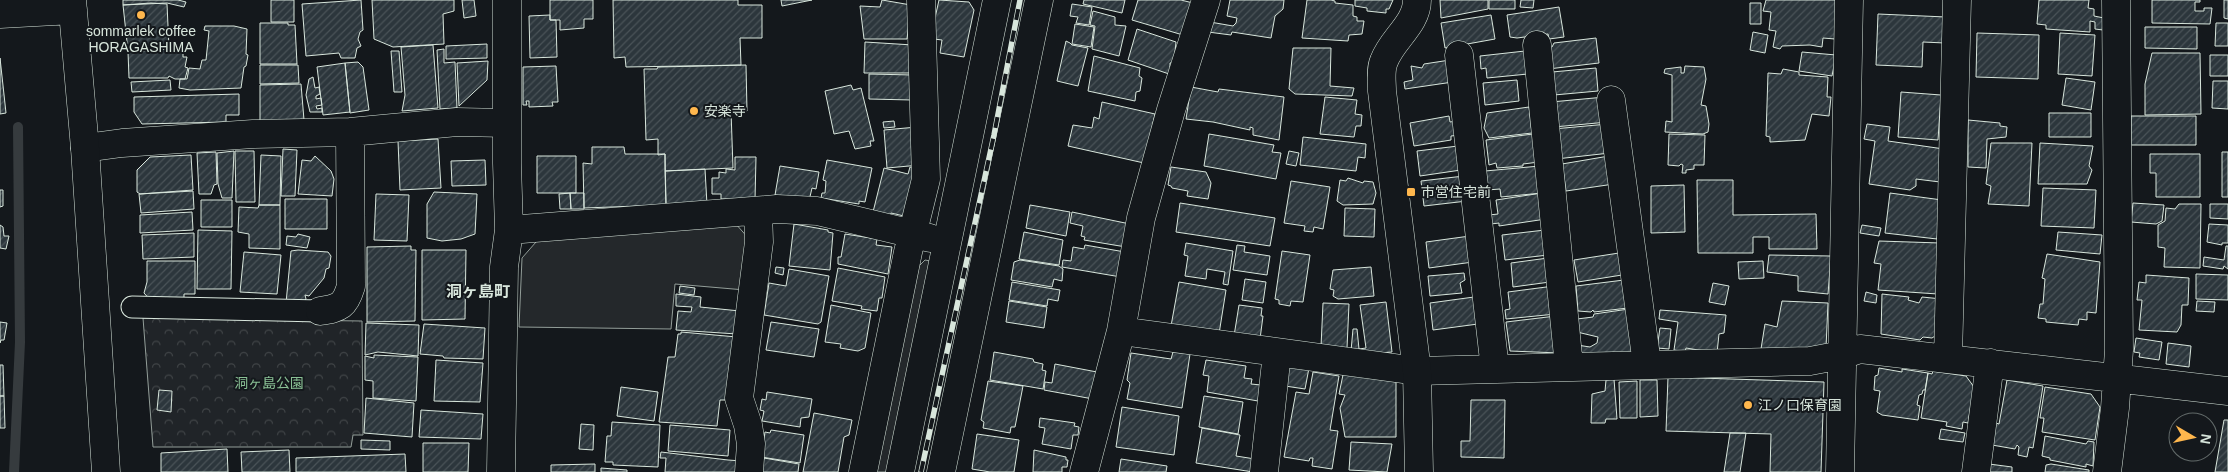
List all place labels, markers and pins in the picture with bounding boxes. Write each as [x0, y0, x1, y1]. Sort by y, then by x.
marker: sommarlek coffee HORAGASHIMA [135, 9, 147, 21]
place label: sommarlek coffee HORAGASHIMA [86, 23, 196, 55]
place label: 安楽寺 [704, 103, 746, 119]
marker: 安楽寺 [688, 105, 700, 117]
place label: 市営住宅前 [1421, 184, 1491, 200]
marker: 市営住宅前 [1405, 186, 1417, 198]
place label: 江ノ口保育園 [1758, 397, 1842, 413]
marker: 江ノ口保育園 [1742, 399, 1754, 411]

